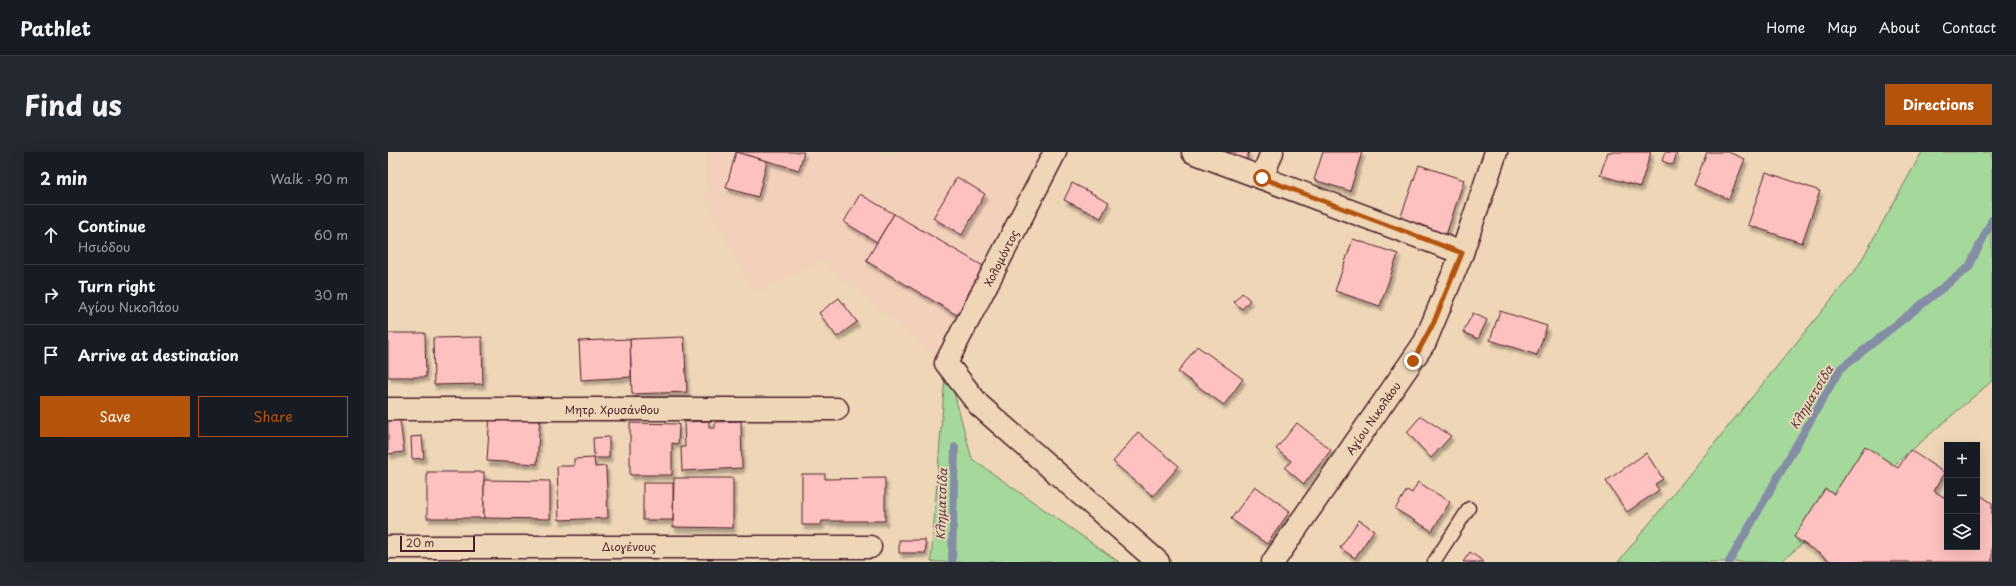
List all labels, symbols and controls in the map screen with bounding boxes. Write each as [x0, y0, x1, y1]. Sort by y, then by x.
text: Pathlet [20, 14, 91, 42]
text: Home [1766, 17, 1805, 38]
text: Map [1827, 17, 1857, 38]
text: About [1879, 17, 1920, 38]
text: Contact [1942, 17, 1996, 38]
text: Find us [24, 83, 122, 126]
button: Directions [1885, 84, 1992, 125]
text: 2 min [40, 165, 87, 191]
text: Walk · 90 m [271, 169, 348, 188]
route start [1253, 169, 1271, 187]
text: Continue [78, 214, 146, 237]
icon: ahead [40, 224, 62, 246]
text: 60 m [314, 225, 348, 244]
street label: Χολομόντος [979, 226, 1023, 289]
text: Ησιόδου [78, 237, 130, 256]
text: Turn right [78, 274, 155, 297]
icon: right [40, 284, 62, 306]
text: 30 m [314, 285, 348, 304]
text: Αγίου Νικολάου [78, 297, 179, 316]
text: Arrive at destination [78, 343, 239, 366]
icon: arrive [40, 344, 62, 366]
route end [1404, 352, 1422, 370]
water label: Κληματσίδα [1785, 361, 1838, 432]
street label: Αγίου Νικολάου [1341, 378, 1405, 458]
button: Save [40, 396, 190, 437]
button: Share [198, 396, 348, 437]
street label: Μητρ. Χρυσάνθου [565, 401, 659, 418]
map controls [1944, 442, 1980, 550]
button: + [1944, 442, 1980, 478]
water label: Κληματσίδα [931, 467, 951, 540]
button: − [1944, 478, 1980, 514]
button: layers [1944, 514, 1980, 550]
scale bar [400, 534, 475, 553]
text: 20 m [406, 534, 434, 551]
street label: Διογένους [602, 538, 656, 555]

